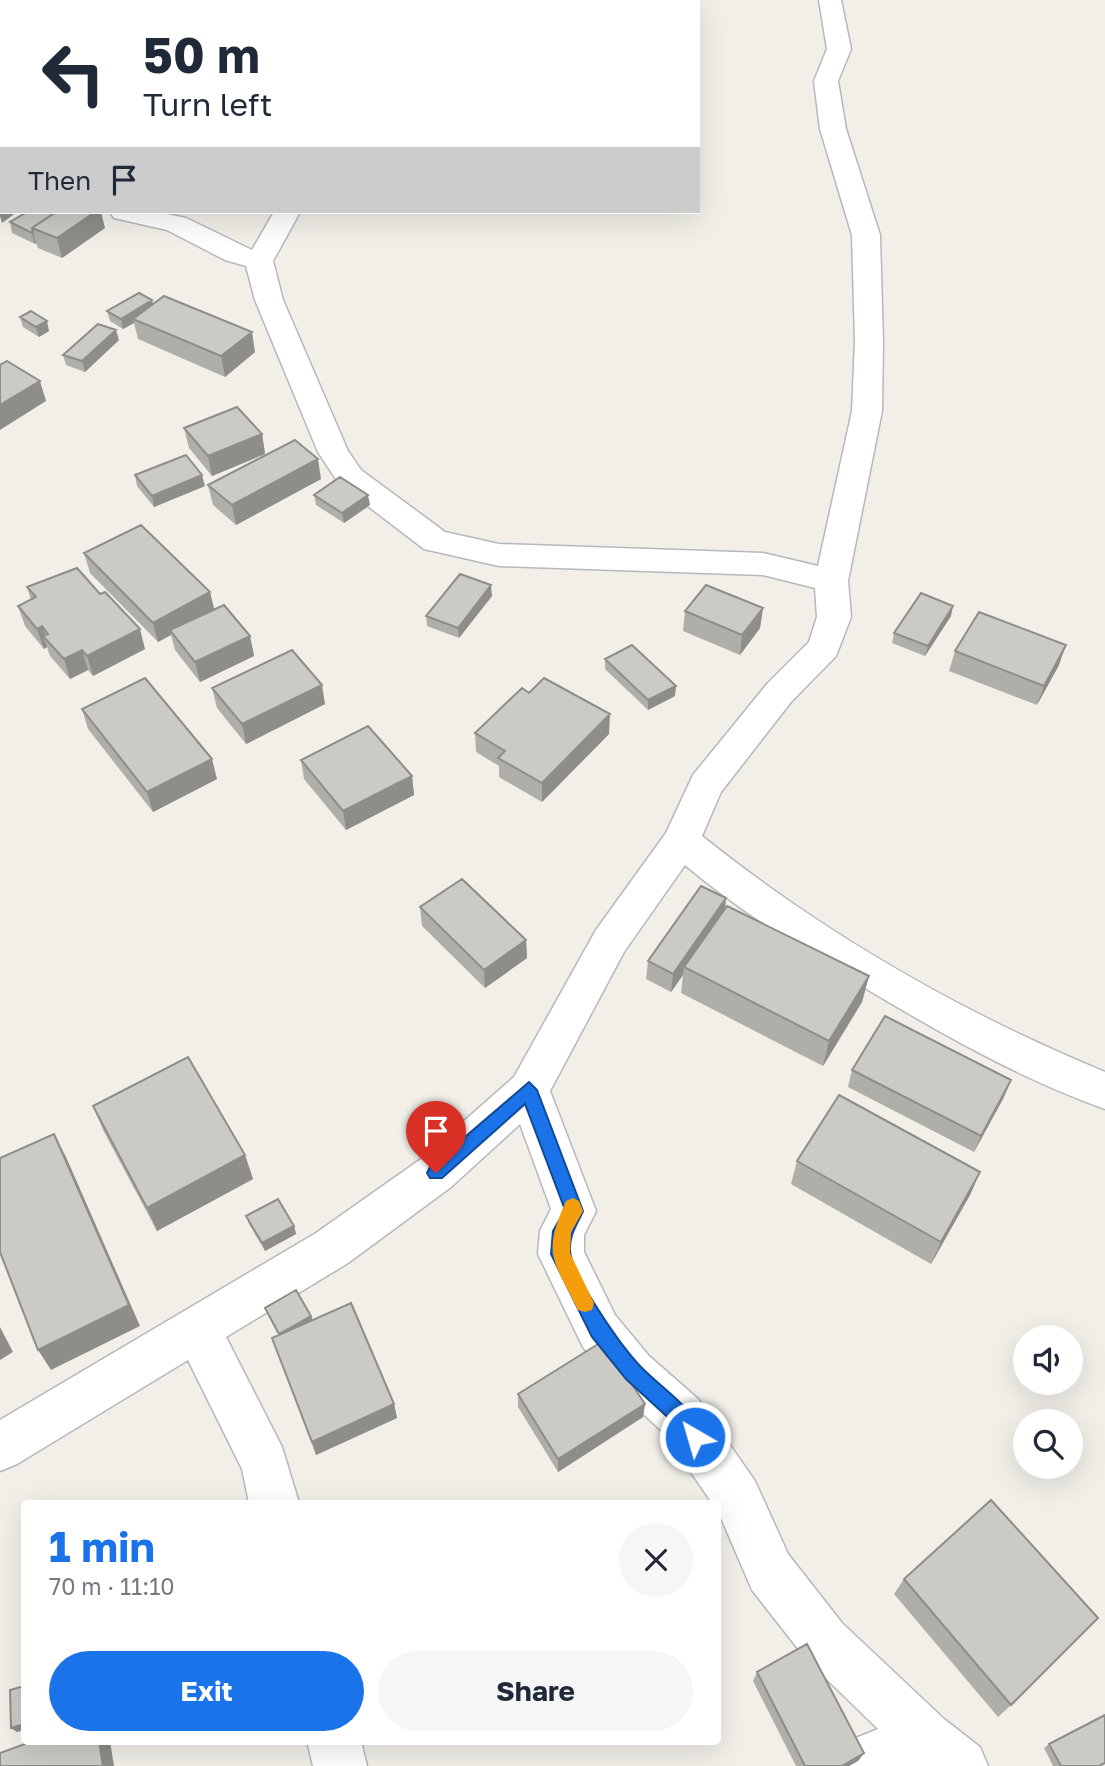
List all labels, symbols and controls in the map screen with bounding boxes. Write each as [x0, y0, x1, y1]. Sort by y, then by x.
text: 50 m [143, 25, 260, 84]
icon: left [28, 28, 119, 119]
text: Turn left [143, 85, 272, 123]
icon: arrive [105, 161, 143, 199]
text: Then [28, 165, 91, 196]
pin [406, 1101, 466, 1173]
icon: arrive [417, 1112, 455, 1150]
map controls [1013, 1325, 1083, 1479]
button: sound [1013, 1325, 1083, 1395]
position arrow [658, 1400, 732, 1474]
button: search [1013, 1409, 1083, 1479]
text: 1 min [49, 1521, 155, 1571]
button: close [619, 1523, 693, 1597]
text: 70 m · 11:10 [49, 1572, 175, 1600]
button: Exit [49, 1651, 364, 1731]
button: Share [378, 1651, 693, 1731]

